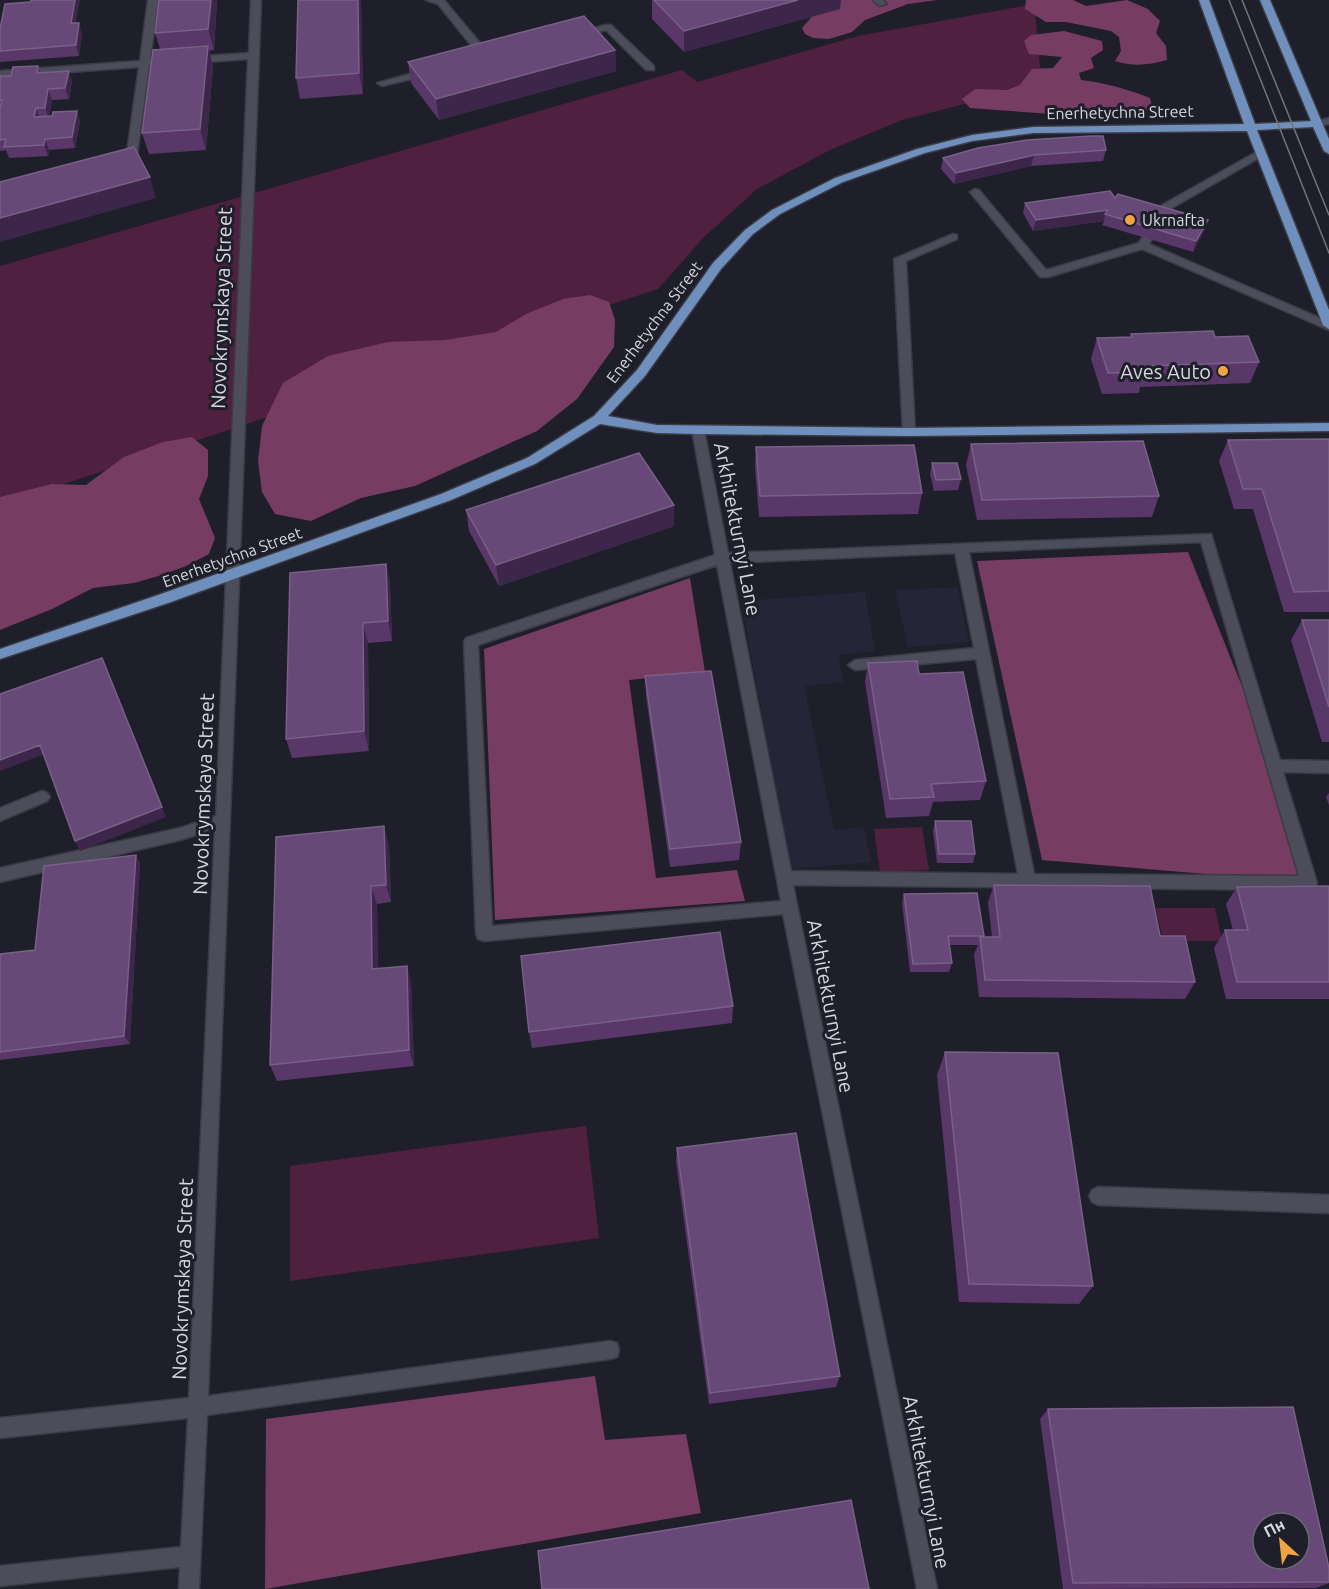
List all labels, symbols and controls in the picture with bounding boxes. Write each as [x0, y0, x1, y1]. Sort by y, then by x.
street label: Enerhetychna Street [1046, 102, 1194, 122]
street label: Novokrymskaya Street [206, 207, 236, 409]
place label: Ukrnafta [1142, 211, 1205, 229]
marker: Ukrnafta [1123, 213, 1137, 227]
street label: Enerhetychna Street [603, 257, 706, 386]
place label: Aves Auto [1120, 360, 1211, 383]
marker: Aves Auto [1216, 364, 1230, 378]
street label: Arkhitekturnyi Lane [710, 440, 766, 618]
street label: Enerhetychna Street [160, 523, 305, 591]
street label: Novokrymskaya Street [188, 693, 218, 895]
street label: Arkhitekturnyi Lane [803, 917, 859, 1095]
street label: Novokrymskaya Street [167, 1178, 197, 1380]
street label: Arkhitekturnyi Lane [899, 1393, 955, 1571]
north arrow [1251, 1511, 1311, 1571]
text: Пн [1261, 1515, 1288, 1540]

